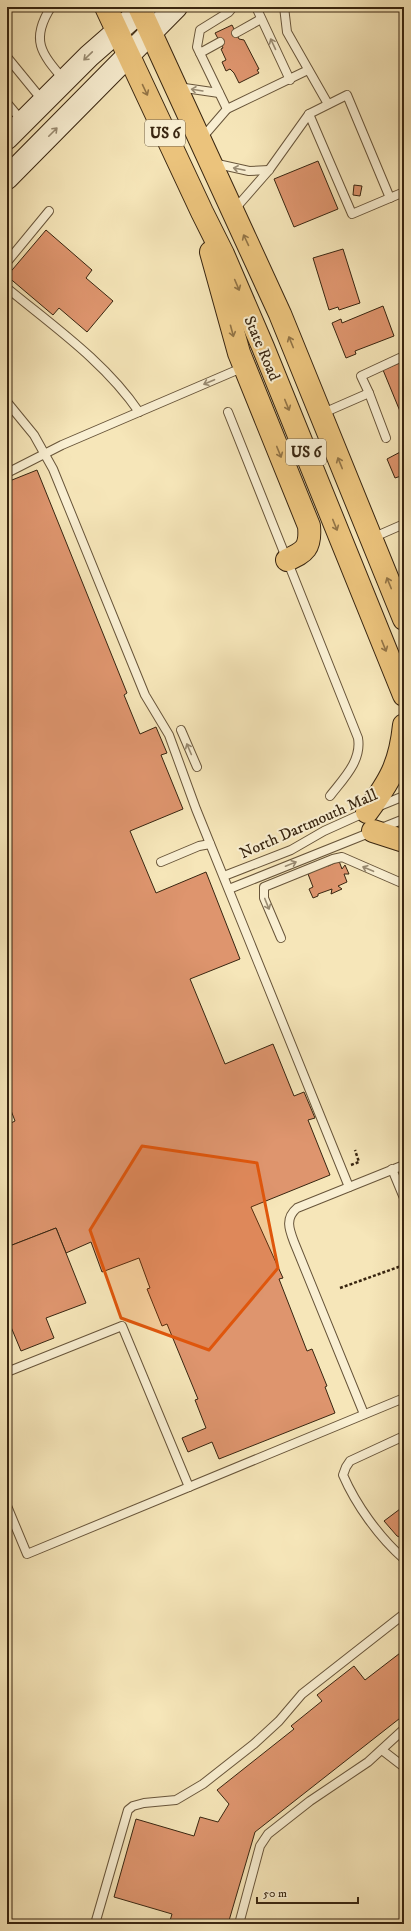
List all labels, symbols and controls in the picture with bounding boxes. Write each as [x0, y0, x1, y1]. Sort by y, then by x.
one-way arrow [269, 39, 276, 51]
one-way arrow [83, 52, 94, 61]
one-way arrow [142, 84, 149, 96]
one-way arrow [191, 86, 204, 94]
road number: US 6 [145, 120, 185, 146]
one-way arrow [48, 127, 58, 137]
one-way arrow [233, 164, 246, 172]
one-way arrow [242, 235, 249, 247]
one-way arrow [234, 278, 241, 290]
street label: State Road [239, 313, 285, 384]
one-way arrow [229, 324, 236, 337]
one-way arrow [287, 337, 295, 349]
one-way arrow [203, 379, 215, 386]
one-way arrow [283, 398, 291, 410]
road number: US 6 [286, 439, 326, 465]
one-way arrow [276, 445, 284, 457]
one-way arrow [336, 457, 344, 469]
one-way arrow [332, 519, 340, 531]
one-way arrow [385, 578, 393, 590]
one-way arrow [381, 639, 388, 651]
one-way arrow [185, 743, 192, 755]
street label: North Dartmouth Mall [236, 784, 381, 863]
one-way arrow [285, 859, 297, 867]
one-way arrow [363, 864, 375, 872]
one-way arrow [264, 898, 271, 910]
scale bar [257, 1879, 358, 1905]
text: 50 m [263, 1886, 287, 1901]

